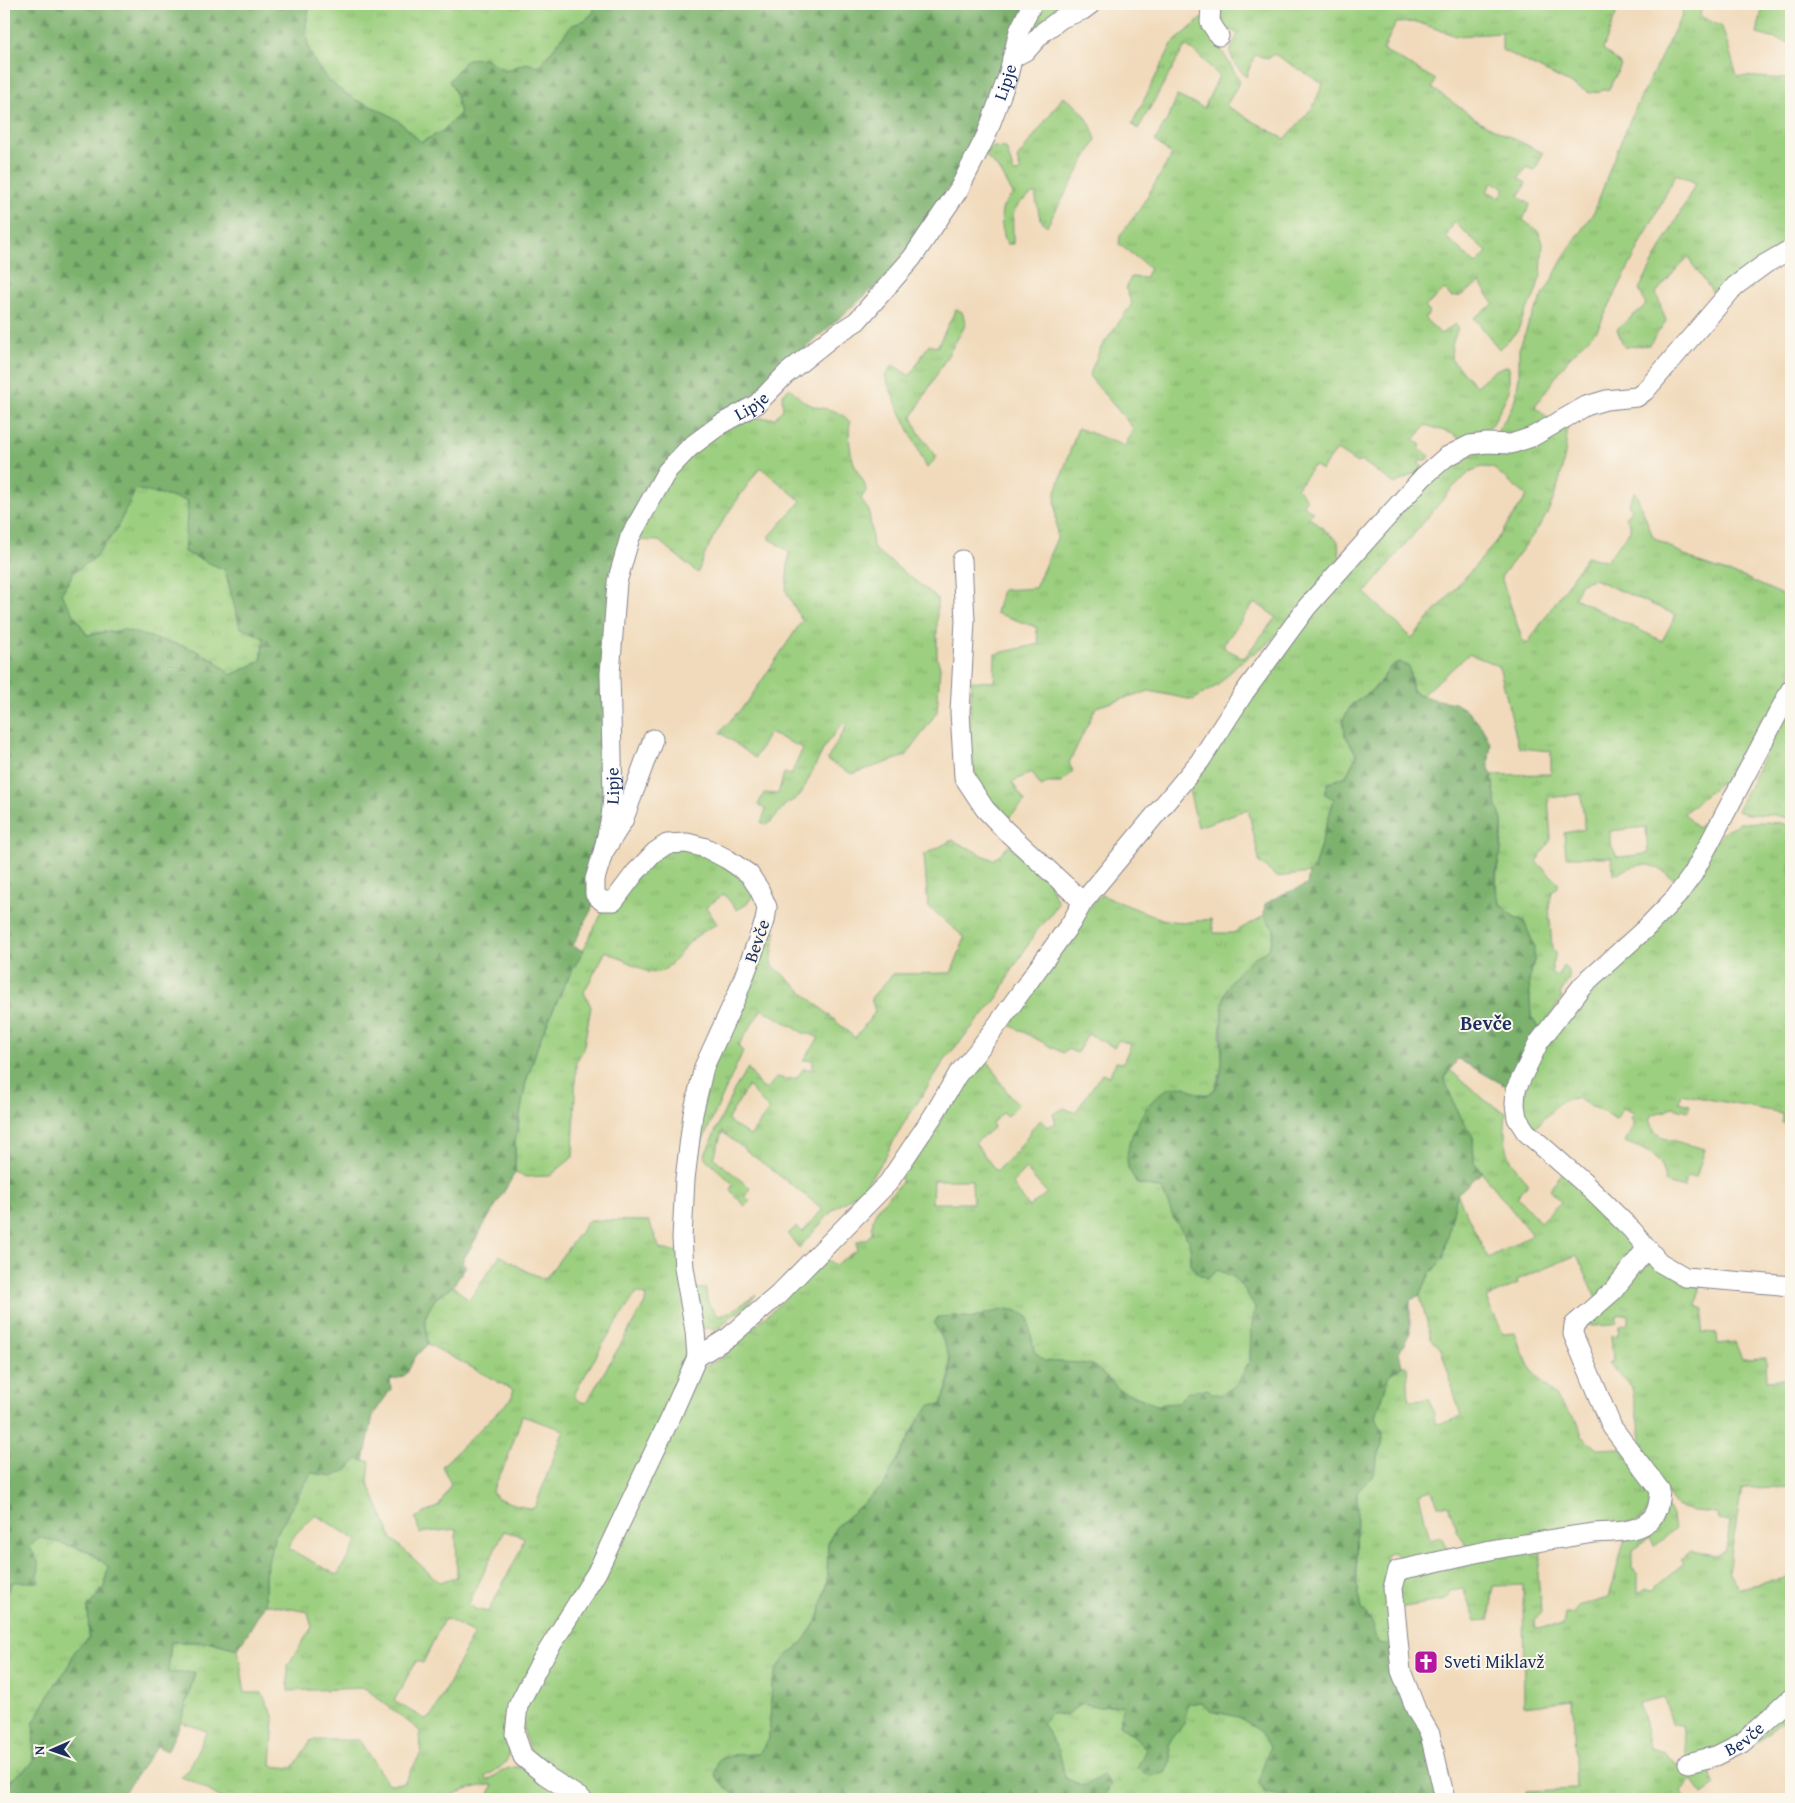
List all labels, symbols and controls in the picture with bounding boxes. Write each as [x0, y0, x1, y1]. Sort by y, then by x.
street label: Lipje [986, 61, 1023, 104]
street label: Lipje [729, 385, 775, 427]
street label: Lipje [598, 767, 626, 806]
street label: Bevče [737, 916, 776, 966]
district label: Bevče [1460, 1008, 1512, 1037]
place label: Sveti Miklavž [1444, 1648, 1544, 1675]
church icon: Sveti Miklavž [1413, 1649, 1439, 1675]
street label: Bevče [1720, 1715, 1770, 1763]
north arrow [28, 1726, 78, 1776]
text: N [29, 1745, 49, 1755]

